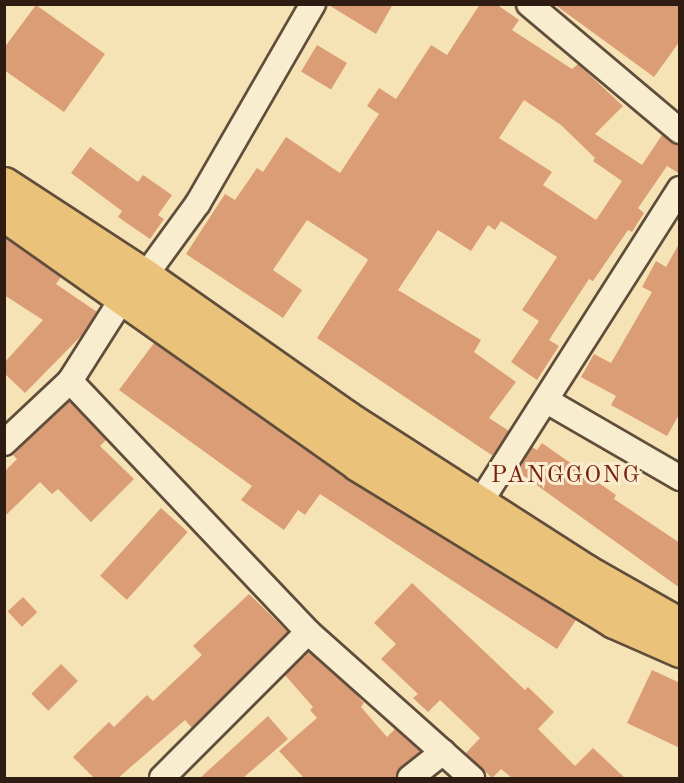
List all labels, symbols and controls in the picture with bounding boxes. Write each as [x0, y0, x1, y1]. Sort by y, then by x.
district label: PANGGONG [491, 463, 641, 491]

